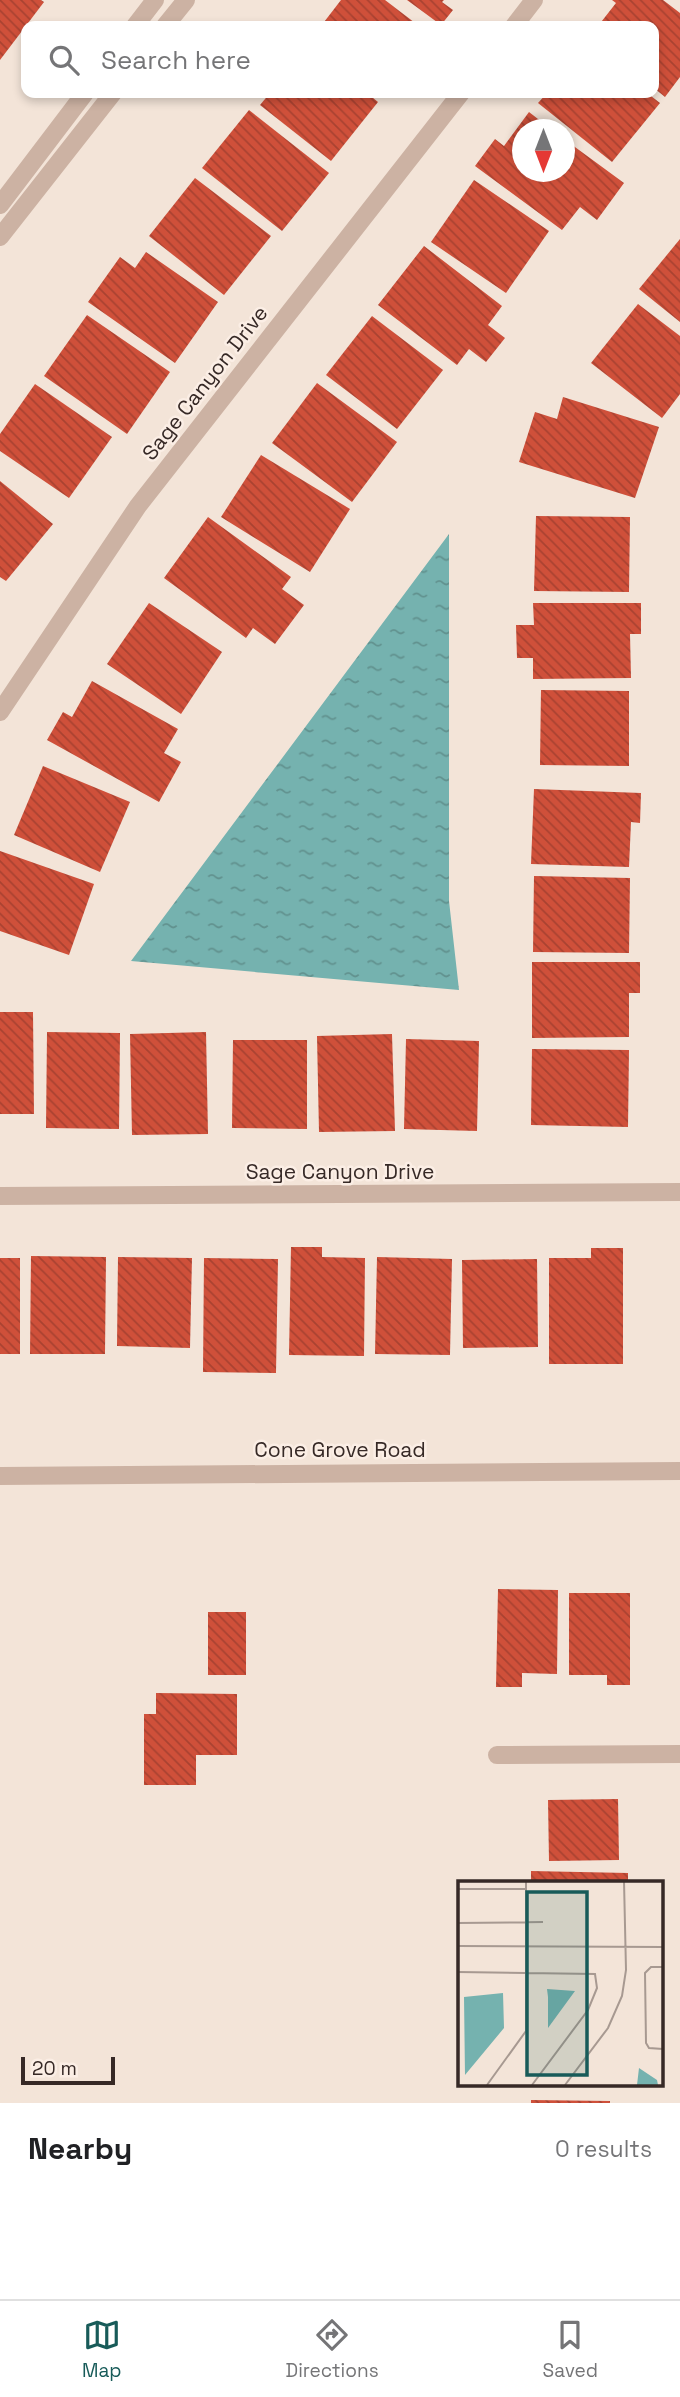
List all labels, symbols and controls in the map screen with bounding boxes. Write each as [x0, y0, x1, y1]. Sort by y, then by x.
search box [21, 21, 659, 98]
icon: search [45, 41, 83, 79]
text: Search here [101, 43, 251, 77]
north arrow [512, 119, 575, 182]
street label: Sage Canyon Drive [136, 300, 273, 465]
street label: Sage Canyon Drive [246, 1158, 434, 1185]
street label: Cone Grove Road [254, 1436, 426, 1463]
inset map [458, 1881, 662, 2086]
scale bar [21, 2054, 116, 2086]
text: 20 m [32, 2056, 77, 2081]
text: Nearby [28, 2129, 132, 2168]
text: 0 results [555, 2134, 652, 2164]
tab: Map [82, 2316, 122, 2383]
tab: Directions [286, 2316, 379, 2383]
tab: Saved [543, 2316, 598, 2383]

